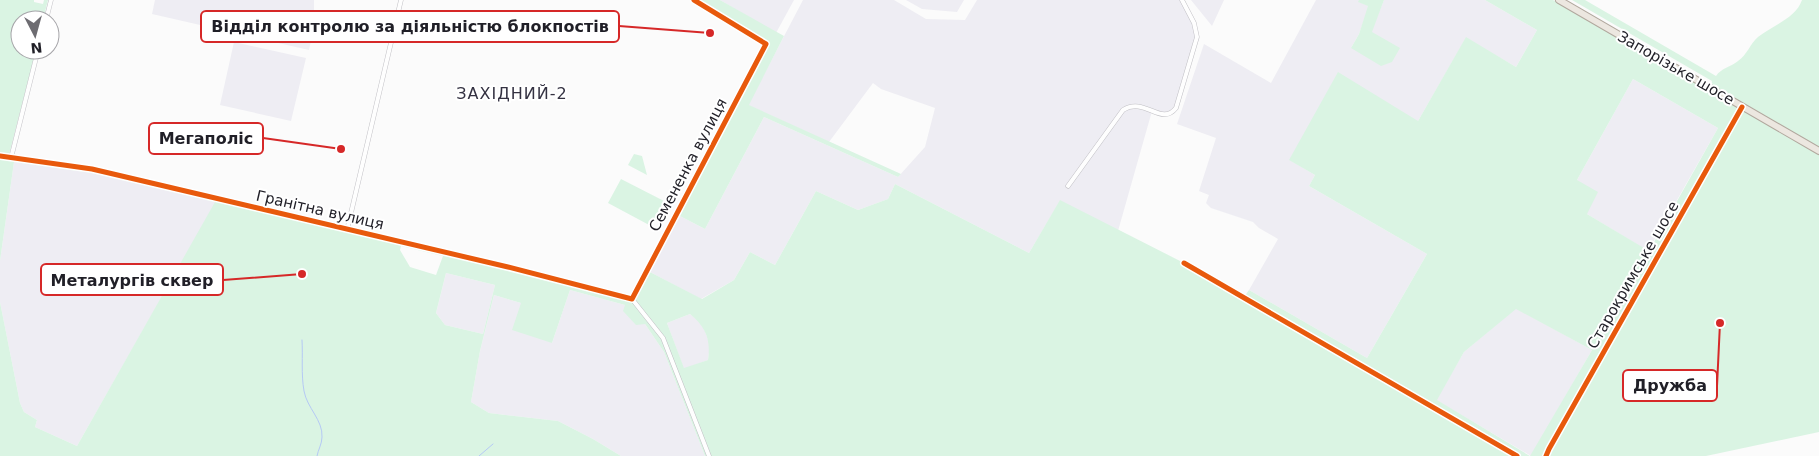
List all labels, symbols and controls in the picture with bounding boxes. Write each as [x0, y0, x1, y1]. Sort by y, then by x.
north arrow [10, 10, 60, 60]
callout: Відділ контролю за дiяльнiстю блокпостів [201, 11, 619, 42]
text: Відділ контролю за дiяльнiстю блокпостів [211, 17, 609, 36]
street label: Запорізьке шосе [1614, 27, 1738, 109]
text: N [30, 39, 43, 56]
district label: ЗАХІДНИЙ-2 [456, 84, 568, 103]
street label: Семененка вулиця [645, 95, 731, 235]
callout: Мегаполіс [149, 123, 263, 154]
text: Мегаполіс [159, 129, 253, 148]
street label: Гранітна вулиця [254, 187, 386, 233]
street label: Старокримське шосе [1583, 198, 1683, 352]
callout: Металургів сквер [41, 264, 223, 295]
text: Металургів сквер [51, 271, 213, 290]
callout: Дружба [1623, 370, 1717, 401]
text: Дружба [1633, 376, 1707, 395]

